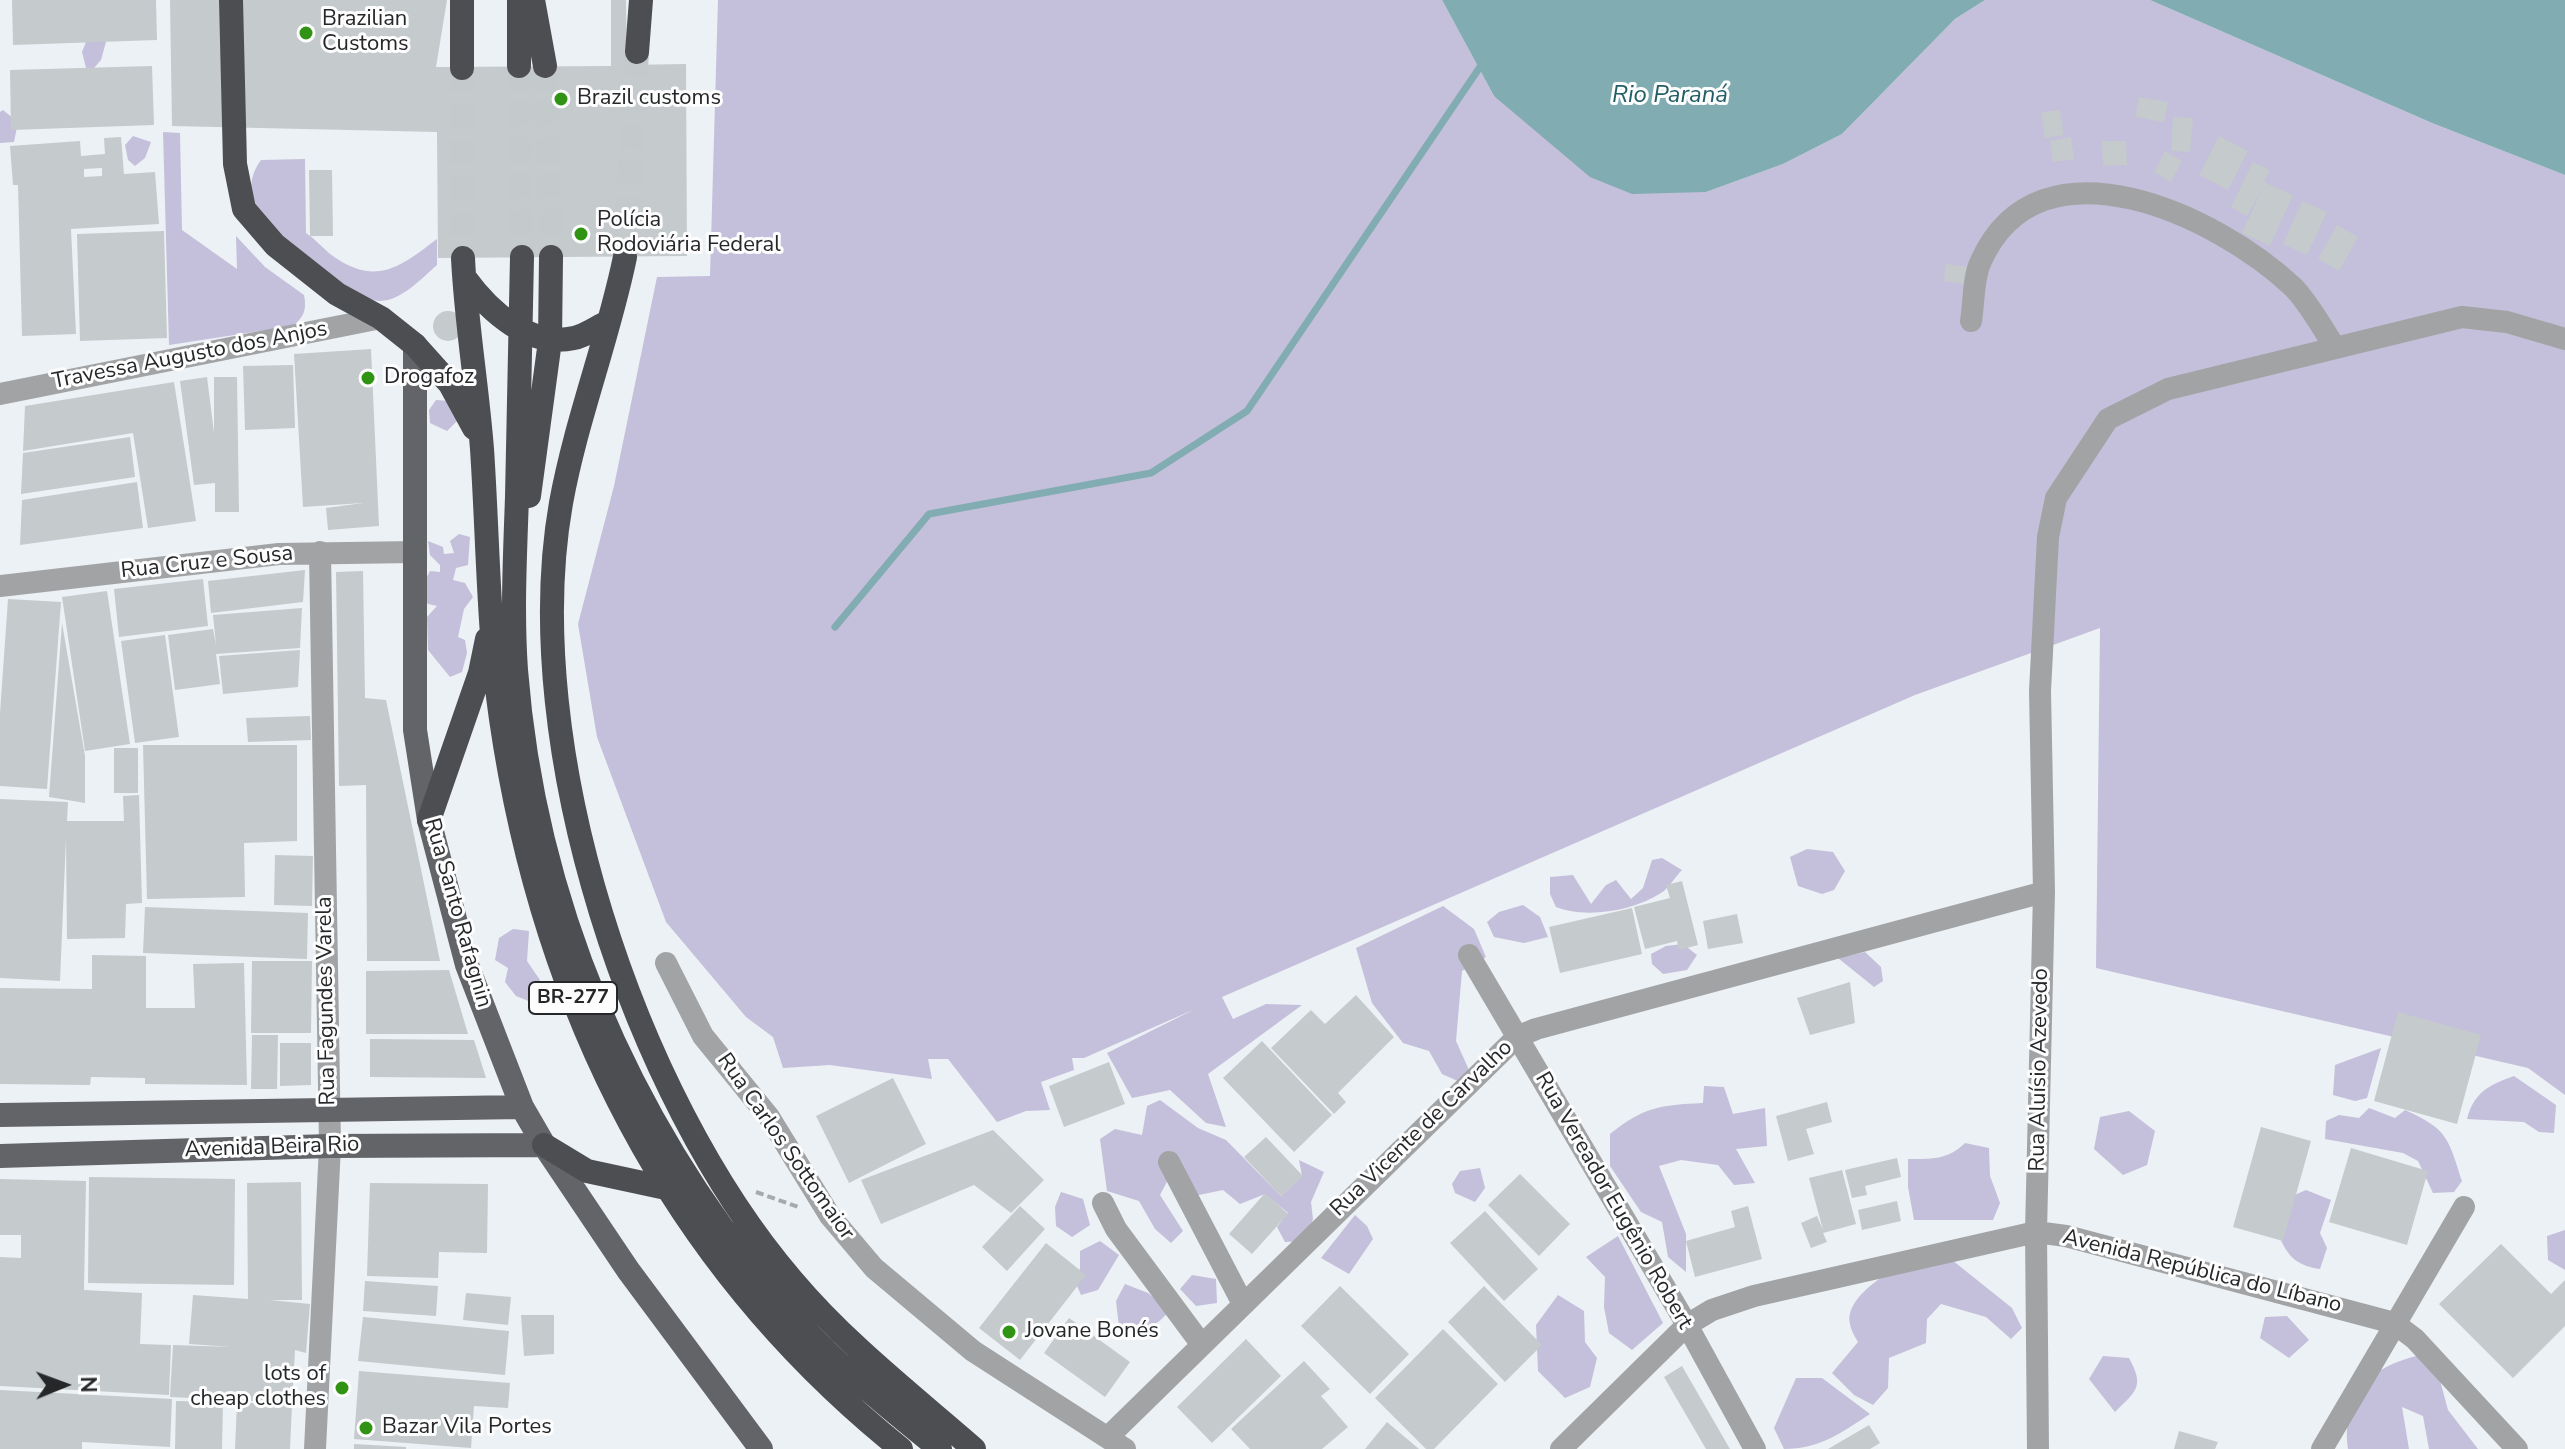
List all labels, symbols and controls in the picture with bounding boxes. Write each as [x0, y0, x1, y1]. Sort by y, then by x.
place label: Brazilian Customs [322, 7, 409, 58]
marker: Brazilian Customs [297, 24, 315, 42]
water label: Rio Paraná [1612, 82, 1728, 110]
place label: Brazil customs [577, 86, 721, 112]
marker: Brazil customs [552, 90, 570, 108]
place label: Polícia Rodoviária Federal [597, 208, 781, 260]
marker: Polícia Rodoviária Federal [572, 225, 590, 243]
street label: Travessa Augusto dos Anjos [50, 316, 330, 396]
place label: Drogafoz [384, 365, 474, 391]
marker: Drogafoz [359, 369, 377, 387]
street label: Rua Cruz e Sousa [120, 541, 294, 585]
street label: Rua Santo Rafagnin [417, 815, 497, 1011]
street label: Rua Fagundes Varela [312, 896, 342, 1106]
street label: Rua Aluísio Azevedo [2025, 968, 2055, 1172]
road number: BR-277 [529, 982, 617, 1014]
street label: Rua Vicente de Carvalho [1326, 1035, 1518, 1223]
street label: Rua Carlos Sottomaior [711, 1049, 859, 1245]
street label: Rua Vereador Eugênio Robert [1529, 1068, 1697, 1334]
street label: Avenida Beira Rio [184, 1132, 360, 1164]
street label: Avenida República do Líbano [2060, 1225, 2344, 1319]
place label: Jovane Bonés [1025, 1319, 1159, 1345]
marker: Jovane Bonés [1000, 1323, 1018, 1341]
north arrow [24, 1345, 104, 1425]
place label: lots of cheap clothes [190, 1362, 326, 1414]
text: N [73, 1376, 103, 1393]
marker: lots of cheap clothes [333, 1379, 351, 1397]
place label: Bazar Vila Portes [382, 1415, 552, 1441]
marker: Bazar Vila Portes [357, 1419, 375, 1437]

